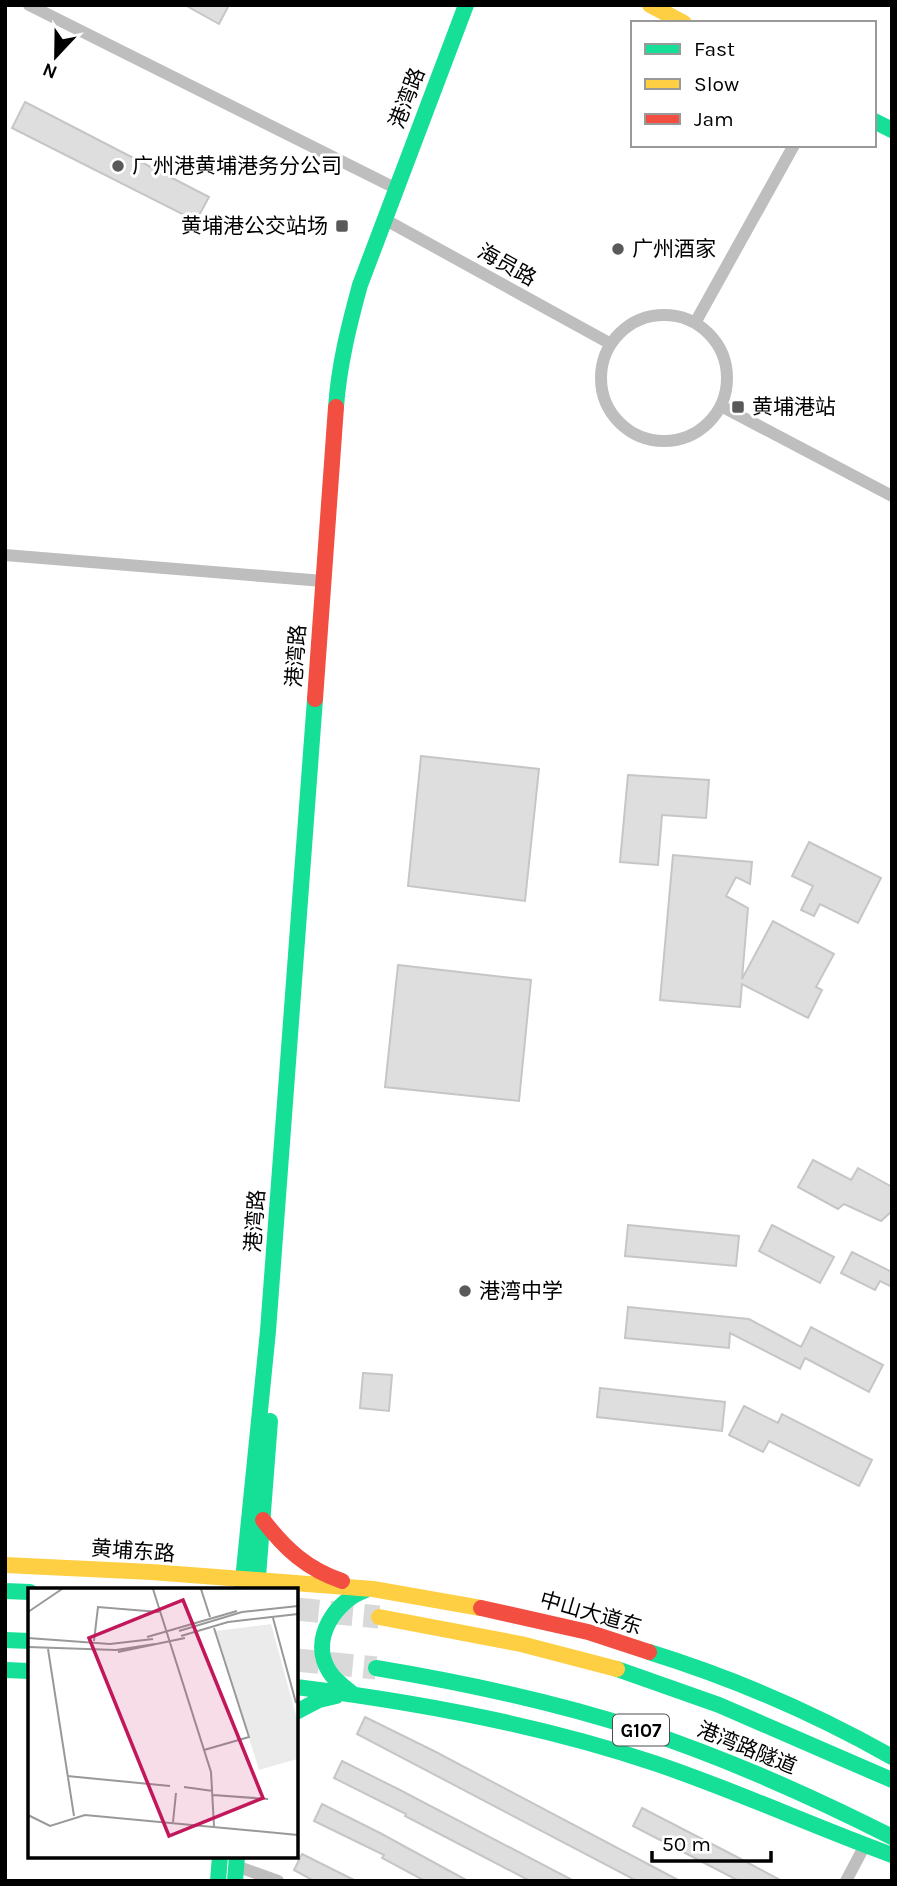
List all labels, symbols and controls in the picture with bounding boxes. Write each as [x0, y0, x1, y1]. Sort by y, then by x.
north arrow [21, 21, 91, 91]
legend [631, 21, 876, 147]
text: Fast [694, 37, 735, 61]
text: N [40, 58, 60, 84]
street label: 港湾路 [385, 64, 429, 132]
text: Slow [694, 72, 739, 96]
text: Jam [694, 107, 734, 131]
place label: 广州港黄埔港务分公司 [132, 154, 342, 178]
marker: 广州港黄埔港务分公司 [110, 158, 126, 174]
place label: 黄埔港公交站场 [181, 214, 328, 238]
marker: 黄埔港公交站场 [334, 218, 350, 234]
place label: 广州酒家 [632, 237, 716, 261]
street label: 海员路 [474, 239, 540, 291]
marker: 广州酒家 [610, 241, 626, 257]
place label: 黄埔港站 [752, 395, 836, 419]
marker: 黄埔港站 [730, 399, 746, 415]
street label: 港湾路 [282, 624, 310, 688]
street label: 港湾路 [241, 1189, 269, 1253]
place label: 港湾中学 [479, 1279, 563, 1303]
marker: 港湾中学 [457, 1283, 473, 1299]
street label: 黄埔东路 [90, 1536, 176, 1566]
street label: 中山大道东 [537, 1587, 645, 1639]
inset map [28, 1588, 298, 1858]
road number: G107 [613, 1714, 669, 1746]
street label: 港湾路隧道 [694, 1717, 800, 1779]
scale bar [652, 1820, 771, 1864]
text: 50 m [662, 1832, 711, 1856]

